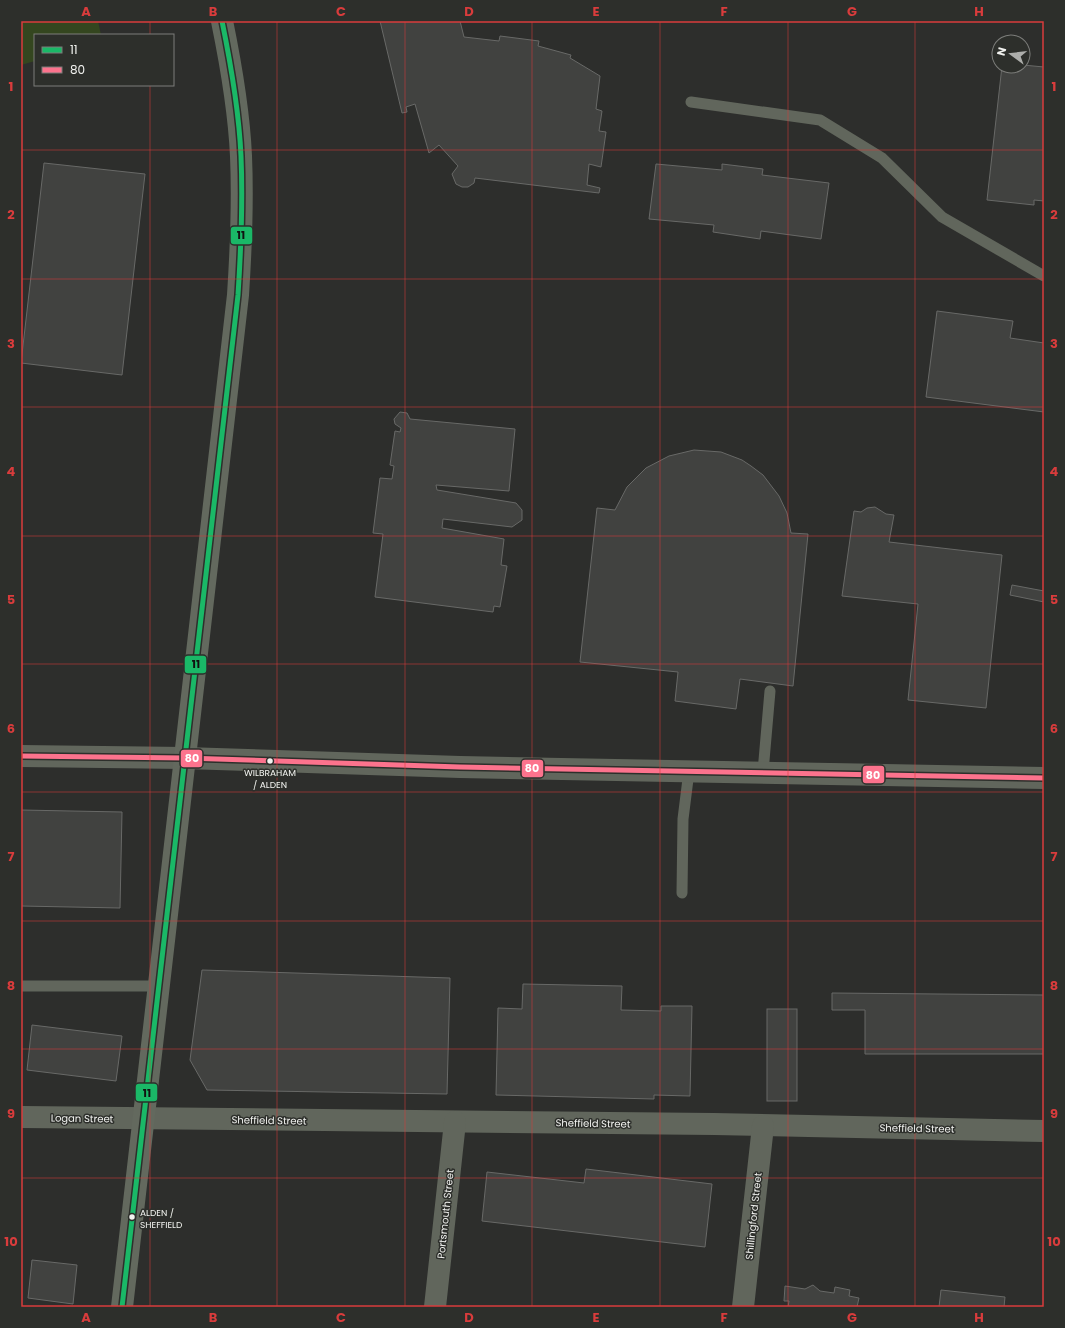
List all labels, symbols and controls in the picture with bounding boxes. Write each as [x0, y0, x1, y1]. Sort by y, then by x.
text: A [81, 2, 91, 21]
text: B [209, 2, 218, 21]
text: C [336, 2, 346, 21]
text: D [464, 2, 474, 21]
text: E [592, 2, 600, 21]
text: F [720, 2, 728, 21]
text: G [847, 2, 857, 21]
text: H [974, 2, 984, 21]
legend [34, 34, 174, 86]
north arrow [991, 34, 1031, 74]
text: 11 [70, 41, 78, 58]
text: N [993, 45, 1010, 57]
text: 80 [70, 61, 85, 78]
text: 1 [9, 77, 13, 96]
text: 1 [1052, 77, 1056, 96]
text: 2 [7, 205, 15, 224]
text: 2 [1050, 205, 1058, 224]
line badge: 11 [230, 226, 253, 245]
text: 11 [237, 227, 245, 243]
text: 3 [7, 334, 15, 353]
text: 3 [1050, 334, 1058, 353]
text: 4 [7, 462, 16, 481]
text: 4 [1050, 462, 1059, 481]
text: 5 [7, 590, 15, 609]
text: 5 [1050, 590, 1058, 609]
line badge: 11 [184, 655, 207, 674]
text: 11 [192, 656, 200, 672]
text: 6 [7, 719, 15, 738]
text: 6 [1050, 719, 1058, 738]
line badge: 80 [180, 749, 203, 768]
text: 80 [185, 750, 199, 766]
marker: WILBRAHAM / ALDEN [265, 756, 275, 766]
line badge: 80 [521, 759, 544, 778]
text: 80 [525, 760, 539, 776]
line badge: 80 [862, 765, 885, 784]
place label: WILBRAHAM / ALDEN [244, 767, 296, 791]
text: 80 [866, 767, 880, 783]
text: 7 [8, 847, 15, 866]
text: 7 [1051, 847, 1058, 866]
text: 8 [7, 976, 15, 995]
text: 8 [1050, 976, 1058, 995]
line badge: 11 [135, 1083, 158, 1102]
text: 11 [143, 1085, 151, 1101]
text: 9 [7, 1104, 15, 1123]
text: 9 [1050, 1104, 1058, 1123]
street label: Logan Street [51, 1110, 114, 1127]
street label: Sheffield Street [231, 1112, 307, 1129]
street label: Sheffield Street [555, 1115, 631, 1132]
street label: Sheffield Street [879, 1120, 955, 1137]
street label: Portsmouth Street [433, 1168, 458, 1260]
street label: Shillingford Street [741, 1171, 766, 1260]
place label: ALDEN / SHEFFIELD [140, 1207, 182, 1231]
marker: ALDEN / SHEFFIELD [127, 1212, 137, 1222]
text: 10 [4, 1232, 18, 1251]
text: 10 [1047, 1232, 1061, 1251]
text: A [81, 1308, 91, 1327]
text: B [209, 1308, 218, 1327]
text: C [336, 1308, 346, 1327]
text: D [464, 1308, 474, 1327]
text: E [592, 1308, 600, 1327]
text: F [720, 1308, 728, 1327]
text: G [847, 1308, 857, 1327]
text: H [974, 1308, 984, 1327]

